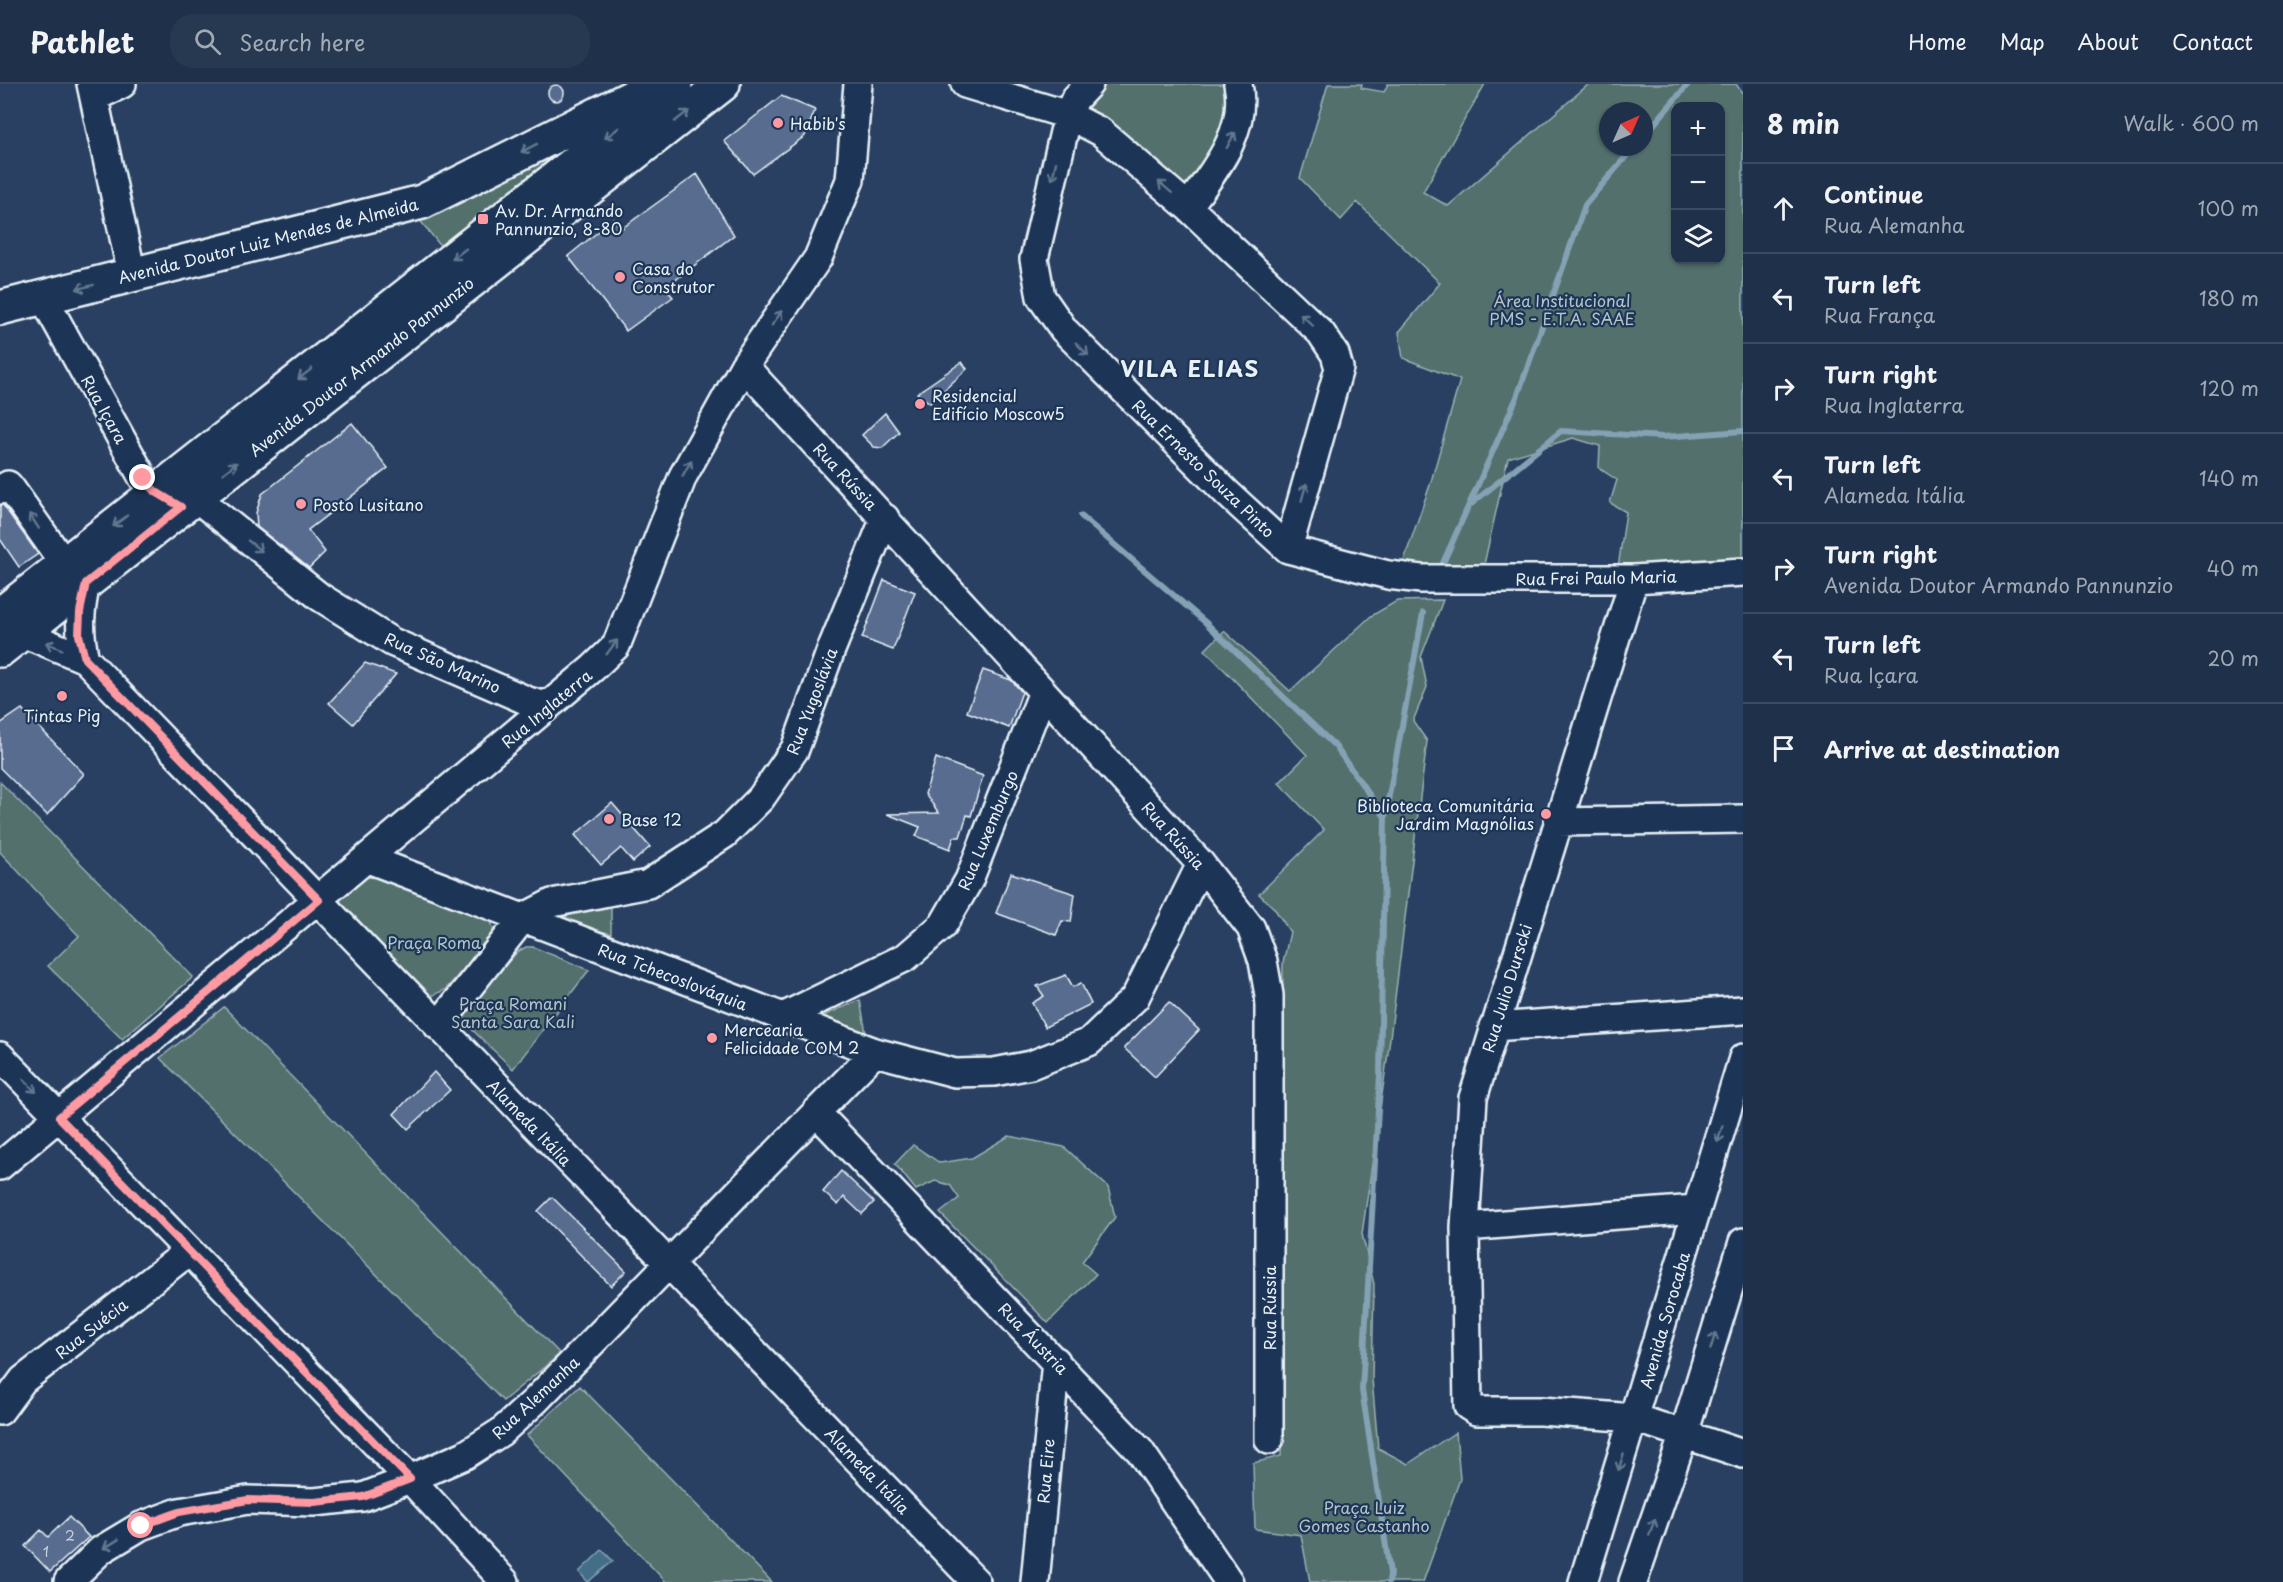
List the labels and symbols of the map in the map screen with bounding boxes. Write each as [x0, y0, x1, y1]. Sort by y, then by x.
north arrow [1599, 102, 1653, 156]
one-way arrow [674, 109, 690, 122]
place label: Habib's [790, 111, 845, 135]
marker: Habib's [771, 116, 785, 130]
one-way arrow [604, 127, 620, 140]
one-way arrow [1225, 132, 1237, 149]
one-way arrow [521, 143, 539, 154]
one-way arrow [1048, 162, 1060, 181]
one-way arrow [1158, 180, 1173, 194]
street label: Avenida Doutor Luiz Mendes de Almeida [115, 191, 421, 289]
place label: Av. Dr. Armando Pannunzio, 8-80 [495, 198, 623, 240]
marker: Av. Dr. Armando Pannunzio, 8-80 [476, 212, 490, 226]
one-way arrow [451, 247, 467, 260]
place label: Casa do Construtor [632, 256, 715, 298]
marker: Casa do Construtor [613, 270, 627, 284]
street label: Avenida Doutor Armando Pannunzio [244, 271, 478, 461]
one-way arrow [75, 281, 94, 293]
park label: Área Institucional PMS - E.T.A. SAAE [1489, 288, 1635, 330]
one-way arrow [771, 310, 783, 326]
one-way arrow [1300, 313, 1315, 327]
one-way arrow [1075, 341, 1090, 356]
district label: VILA ELIAS [1120, 351, 1260, 384]
one-way arrow [298, 367, 314, 380]
street label: Rua Içara [76, 370, 134, 448]
place label: Residencial Edifício Moscow5 [932, 383, 1065, 425]
street label: Rua Ernesto Souza Pinto [1127, 393, 1281, 543]
marker: Residencial Edifício Moscow5 [913, 397, 927, 411]
street label: Rua Rússia [808, 437, 884, 515]
one-way arrow [681, 460, 693, 477]
one-way arrow [222, 461, 238, 474]
route end [129, 464, 155, 490]
one-way arrow [1299, 483, 1310, 502]
place label: Posto Lusitano [313, 492, 423, 516]
marker: Posto Lusitano [294, 497, 308, 511]
one-way arrow [27, 512, 40, 529]
one-way arrow [112, 515, 128, 528]
one-way arrow [247, 540, 263, 553]
street label: Rua Frei Paulo Maria [1515, 564, 1677, 590]
street label: Rua São Marino [381, 626, 505, 698]
one-way arrow [605, 639, 618, 655]
one-way arrow [45, 640, 64, 651]
street label: Rua Yugoslávia [780, 644, 842, 758]
street label: Rua Inglaterra [495, 663, 597, 753]
marker: Tintas Pig [55, 689, 69, 703]
place label: Tintas Pig [23, 703, 101, 727]
street label: Rua Luxemburgo [951, 766, 1023, 894]
place label: Biblioteca Comunitária Jardim Magnólias [1357, 793, 1534, 835]
street label: Rua Rússia [1137, 796, 1211, 875]
place label: Base 12 [621, 807, 682, 831]
marker: Biblioteca Comunitária Jardim Magnólias [1539, 807, 1553, 821]
marker: Base 12 [602, 812, 616, 826]
street label: Rua Julio Durscki [1475, 921, 1537, 1055]
park label: Praça Roma [387, 930, 481, 954]
street label: Rua Tchecoslováquia [595, 936, 751, 1016]
park label: Praça Romani Santa Sara Kali [451, 991, 575, 1033]
place label: Mercearia Felicidade COM 2 [724, 1017, 859, 1059]
marker: Mercearia Felicidade COM 2 [705, 1031, 719, 1045]
street label: Alameda Itália [482, 1073, 578, 1171]
one-way arrow [22, 1079, 37, 1094]
one-way arrow [1713, 1124, 1724, 1143]
street label: Avenida Sorocaba [1633, 1249, 1695, 1391]
street label: Rua Rússia [1257, 1266, 1281, 1350]
street label: Rua Suécia [50, 1292, 132, 1364]
street label: Rua Áustria [994, 1297, 1074, 1379]
one-way arrow [1708, 1332, 1719, 1351]
street label: Rua Alemanha [486, 1350, 584, 1444]
street label: Alameda Itália [820, 1421, 916, 1519]
street label: Rua Eire [1030, 1438, 1060, 1504]
one-way arrow [1615, 1452, 1626, 1471]
park label: Praça Luiz Gomes Castanho [1299, 1495, 1429, 1537]
route start [127, 1512, 153, 1538]
one-way arrow [1648, 1518, 1659, 1537]
house number: 2 [65, 1525, 75, 1546]
one-way arrow [103, 1538, 120, 1550]
house number: 1 [43, 1541, 49, 1562]

